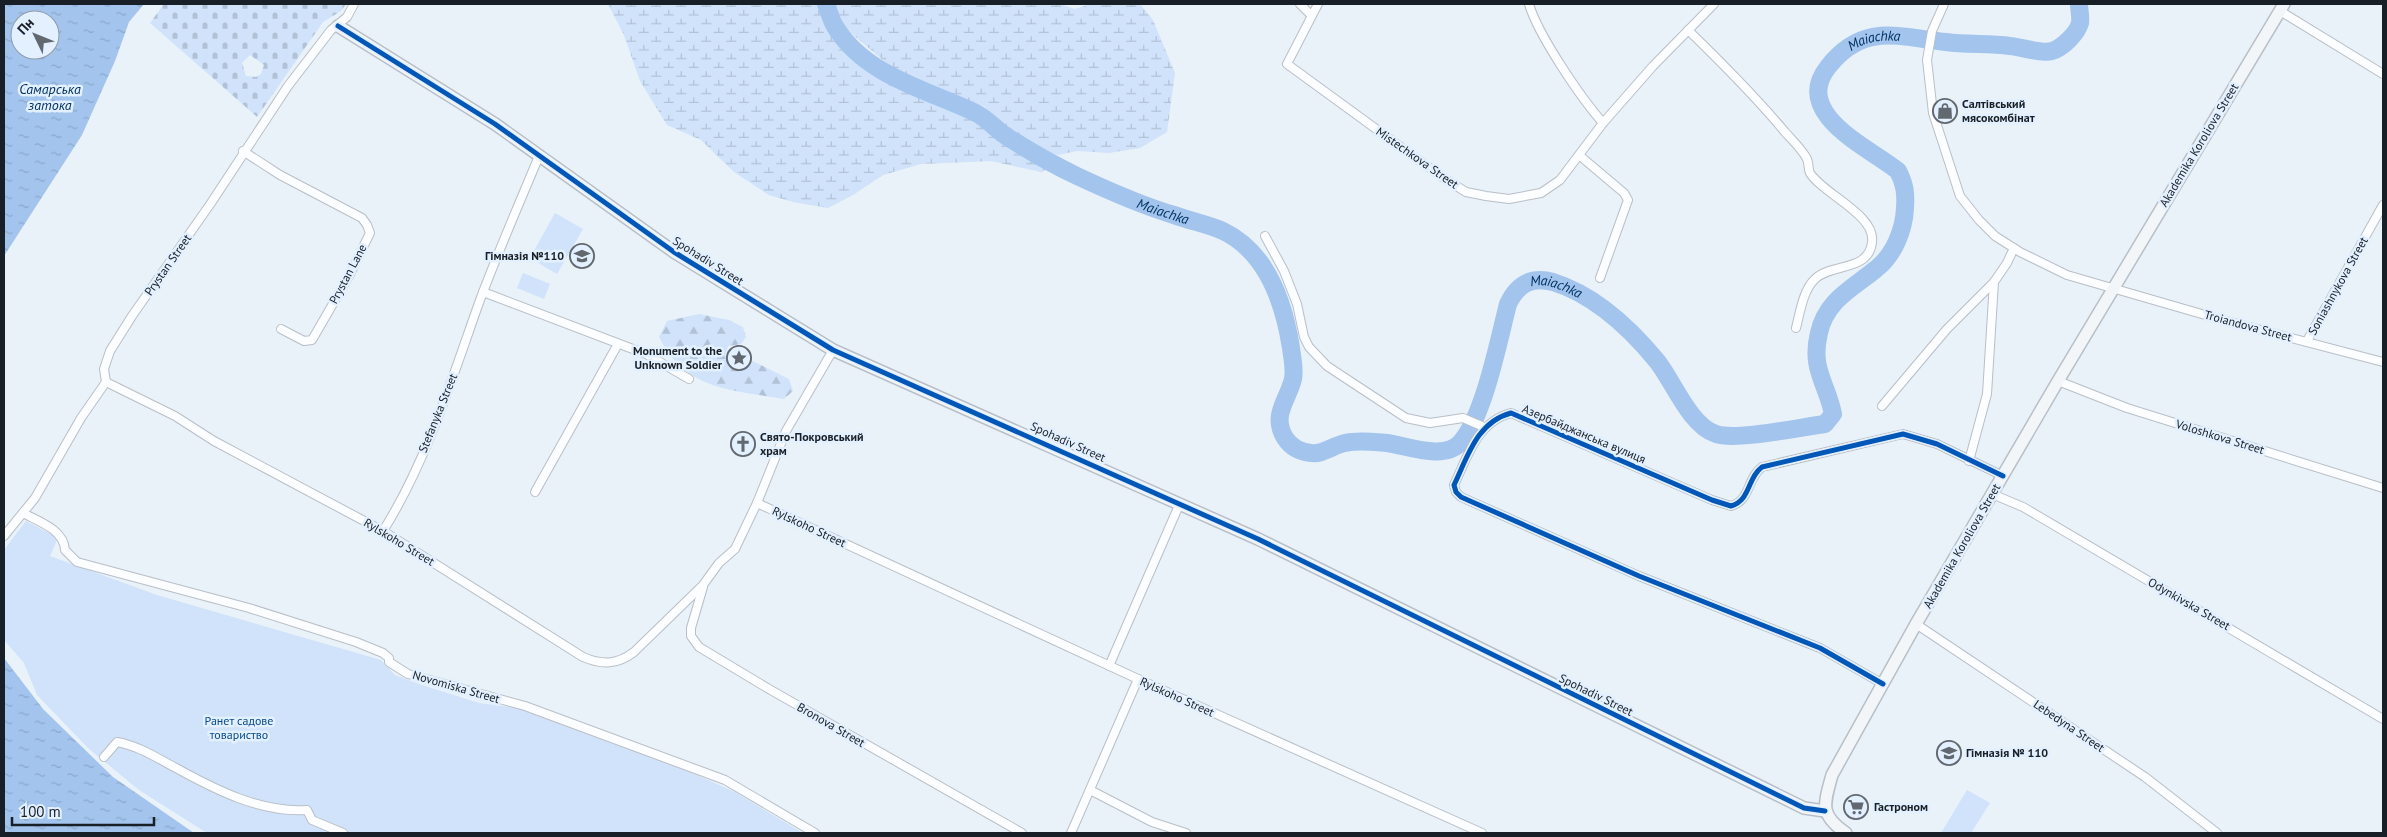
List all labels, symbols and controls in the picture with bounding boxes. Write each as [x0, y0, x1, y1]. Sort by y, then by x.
north arrow [10, 10, 60, 60]
text: Пн [13, 14, 38, 38]
water label: Maiachka [1844, 26, 1901, 55]
water label: Самарська затока [19, 80, 81, 114]
street label: Akademika Koroliova Street [2156, 80, 2241, 209]
place label: Салтівський мясокомбінат [1962, 96, 2035, 125]
shop icon: Салтівський мясокомбінат [1932, 98, 1958, 124]
street label: Mistechkova Street [1373, 124, 1461, 192]
water label: Maiachka [1134, 194, 1191, 228]
street label: Prystan Street [141, 231, 194, 298]
street label: Spohadiv Street [670, 233, 746, 288]
street label: Soniashnykova Street [2304, 234, 2371, 337]
street label: Prystan Lane [326, 241, 370, 306]
school or university icon: Гімназія №110 [569, 243, 595, 269]
place label: Гімназія №110 [485, 248, 564, 263]
water label: Maiachka [1529, 271, 1586, 302]
street label: Troiandova Street [2203, 307, 2294, 344]
place label: Monument to the Unknown Soldier [633, 343, 723, 372]
place icon: Monument to the Unknown Soldier [726, 345, 752, 371]
street label: Stefanyka Street [415, 371, 460, 455]
street label: Азербайджанська вулиця [1520, 401, 1648, 466]
street label: Voloshkova Street [2173, 416, 2266, 457]
street label: Spohadiv Street [1028, 418, 1108, 465]
place label: Свято-Покровський храм [760, 429, 863, 458]
church icon: Свято-Покровський храм [730, 431, 756, 457]
street label: Akademika Koroliova Street [1920, 481, 2003, 611]
street label: Rylskoho Street [770, 503, 849, 550]
street label: Rylskoho Street [361, 515, 437, 569]
street label: Odynkivska Street [2146, 574, 2233, 633]
street label: Novomiska Street [411, 667, 501, 706]
street label: Spohadiv Street [1557, 670, 1636, 719]
street label: Rylskoho Street [1138, 673, 1217, 720]
street label: Lebedyna Street [2031, 696, 2108, 755]
street label: Bronova Street [795, 699, 868, 750]
park label: Ранет садове товариство [205, 713, 273, 742]
school or university icon: Гімназія № 110 [1936, 740, 1962, 766]
place label: Гімназія № 110 [1966, 745, 2048, 760]
scale bar [12, 794, 155, 826]
supermarket icon: Гастроном [1843, 794, 1869, 820]
place label: Гастроном [1874, 799, 1928, 814]
text: 100 m [20, 802, 61, 821]

